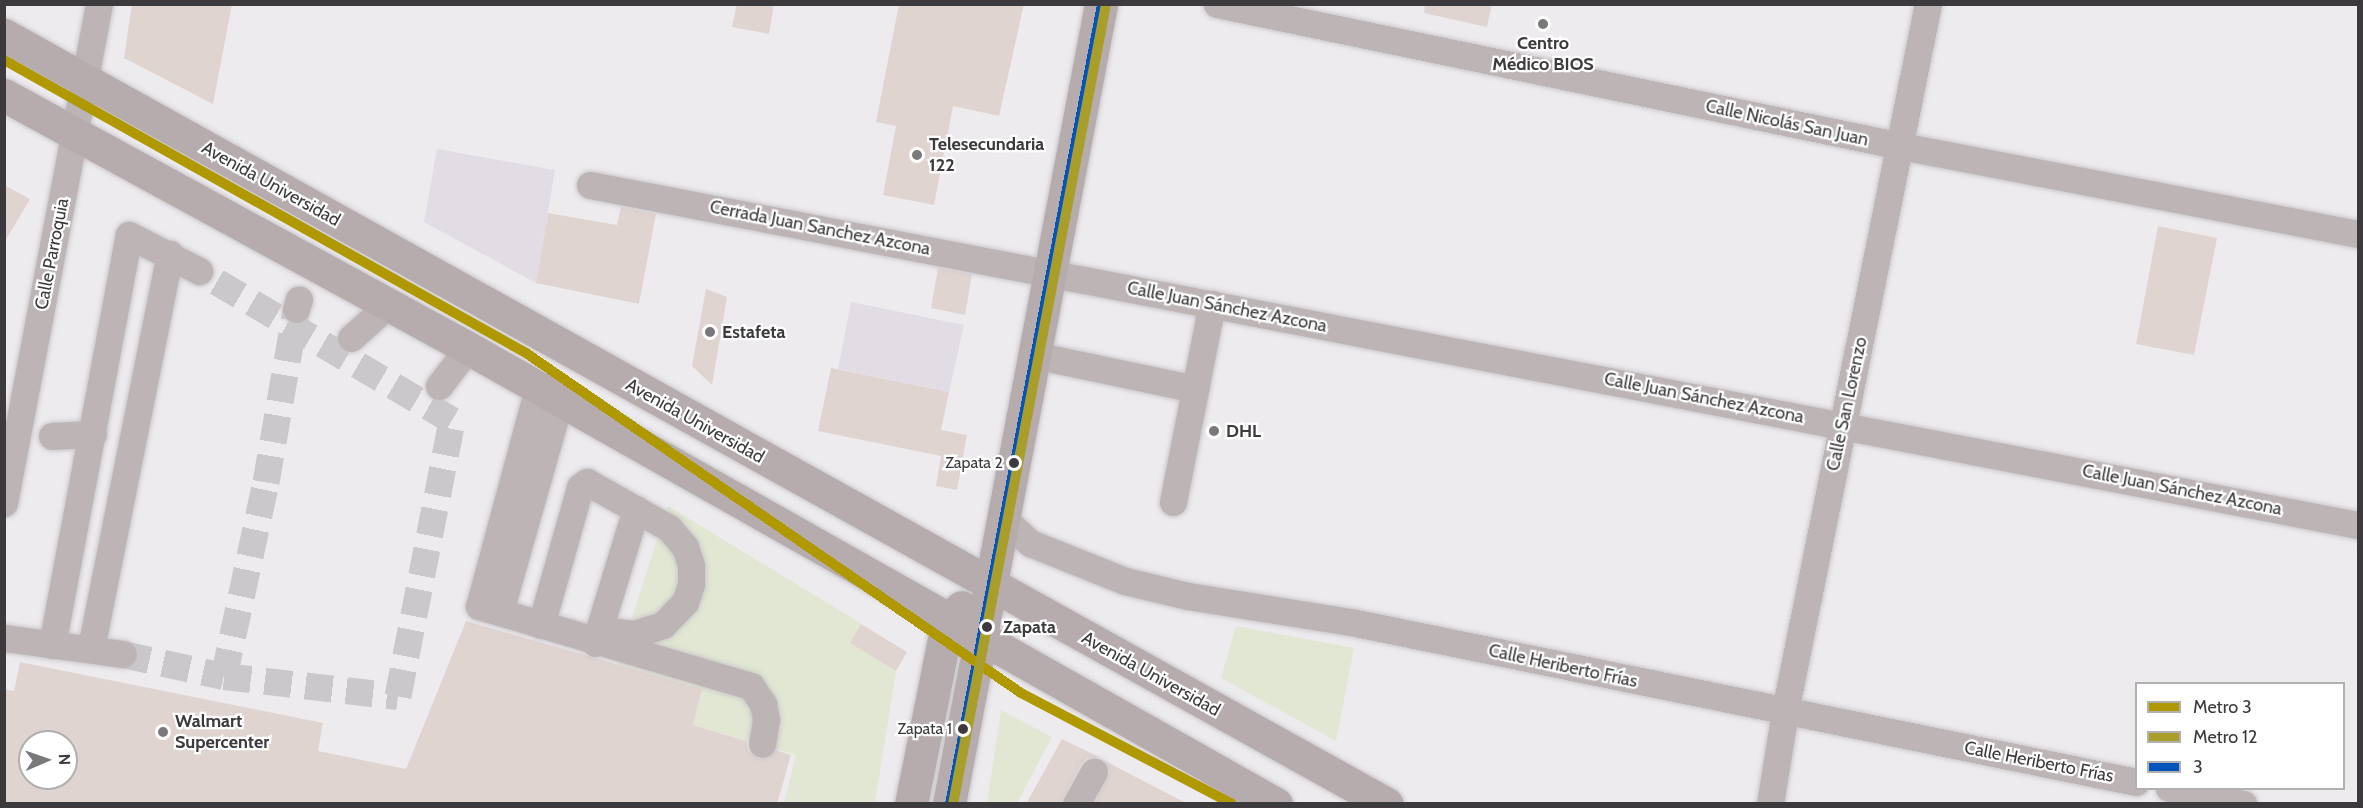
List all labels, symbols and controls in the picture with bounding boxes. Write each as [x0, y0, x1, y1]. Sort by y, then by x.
marker: Centro Médico BIOS [1536, 17, 1550, 31]
place label: Centro Médico BIOS [1492, 33, 1594, 76]
street label: Calle Nicolás San Juan [1704, 95, 1870, 151]
place label: Telesecundaria 122 [929, 134, 1044, 176]
street label: Avenida Universidad [198, 137, 344, 231]
marker: Telesecundaria 122 [910, 148, 924, 162]
street label: Calle Parroquia [31, 196, 73, 312]
street label: Cerrada Juan Sanchez Azcona [708, 196, 932, 260]
street label: Calle Juan Sánchez Azcona [1125, 277, 1329, 337]
place label: Estafeta [722, 321, 785, 343]
marker: Estafeta [703, 325, 717, 339]
street label: Calle San Lorenzo [1822, 335, 1872, 473]
street label: Calle Juan Sánchez Azcona [1602, 368, 1806, 428]
street label: Avenida Universidad [622, 374, 768, 468]
place label: DHL [1226, 420, 1261, 442]
marker: DHL [1207, 424, 1221, 438]
place label: Zapata 2 [945, 453, 1003, 473]
marker: Zapata 2 [1008, 457, 1020, 469]
street label: Calle Juan Sánchez Azcona [2080, 460, 2284, 520]
marker: Zapata [976, 616, 998, 638]
place label: Zapata [1003, 616, 1056, 638]
street label: Avenida Universidad [1078, 627, 1224, 721]
street label: Calle Heriberto Frías [1487, 640, 1639, 692]
legend [2135, 682, 2345, 790]
text: Metro 3 [2193, 696, 2252, 718]
place label: Walmart Supercenter [175, 711, 269, 754]
place label: Zapata 1 [897, 719, 952, 739]
marker: Zapata 1 [957, 723, 969, 735]
marker: Walmart Supercenter [156, 725, 170, 739]
text: Metro 12 [2193, 726, 2257, 748]
north arrow [18, 730, 78, 790]
street label: Calle Heriberto Frías [1963, 737, 2115, 787]
text: N [55, 753, 74, 765]
text: 3 [2193, 756, 2203, 778]

